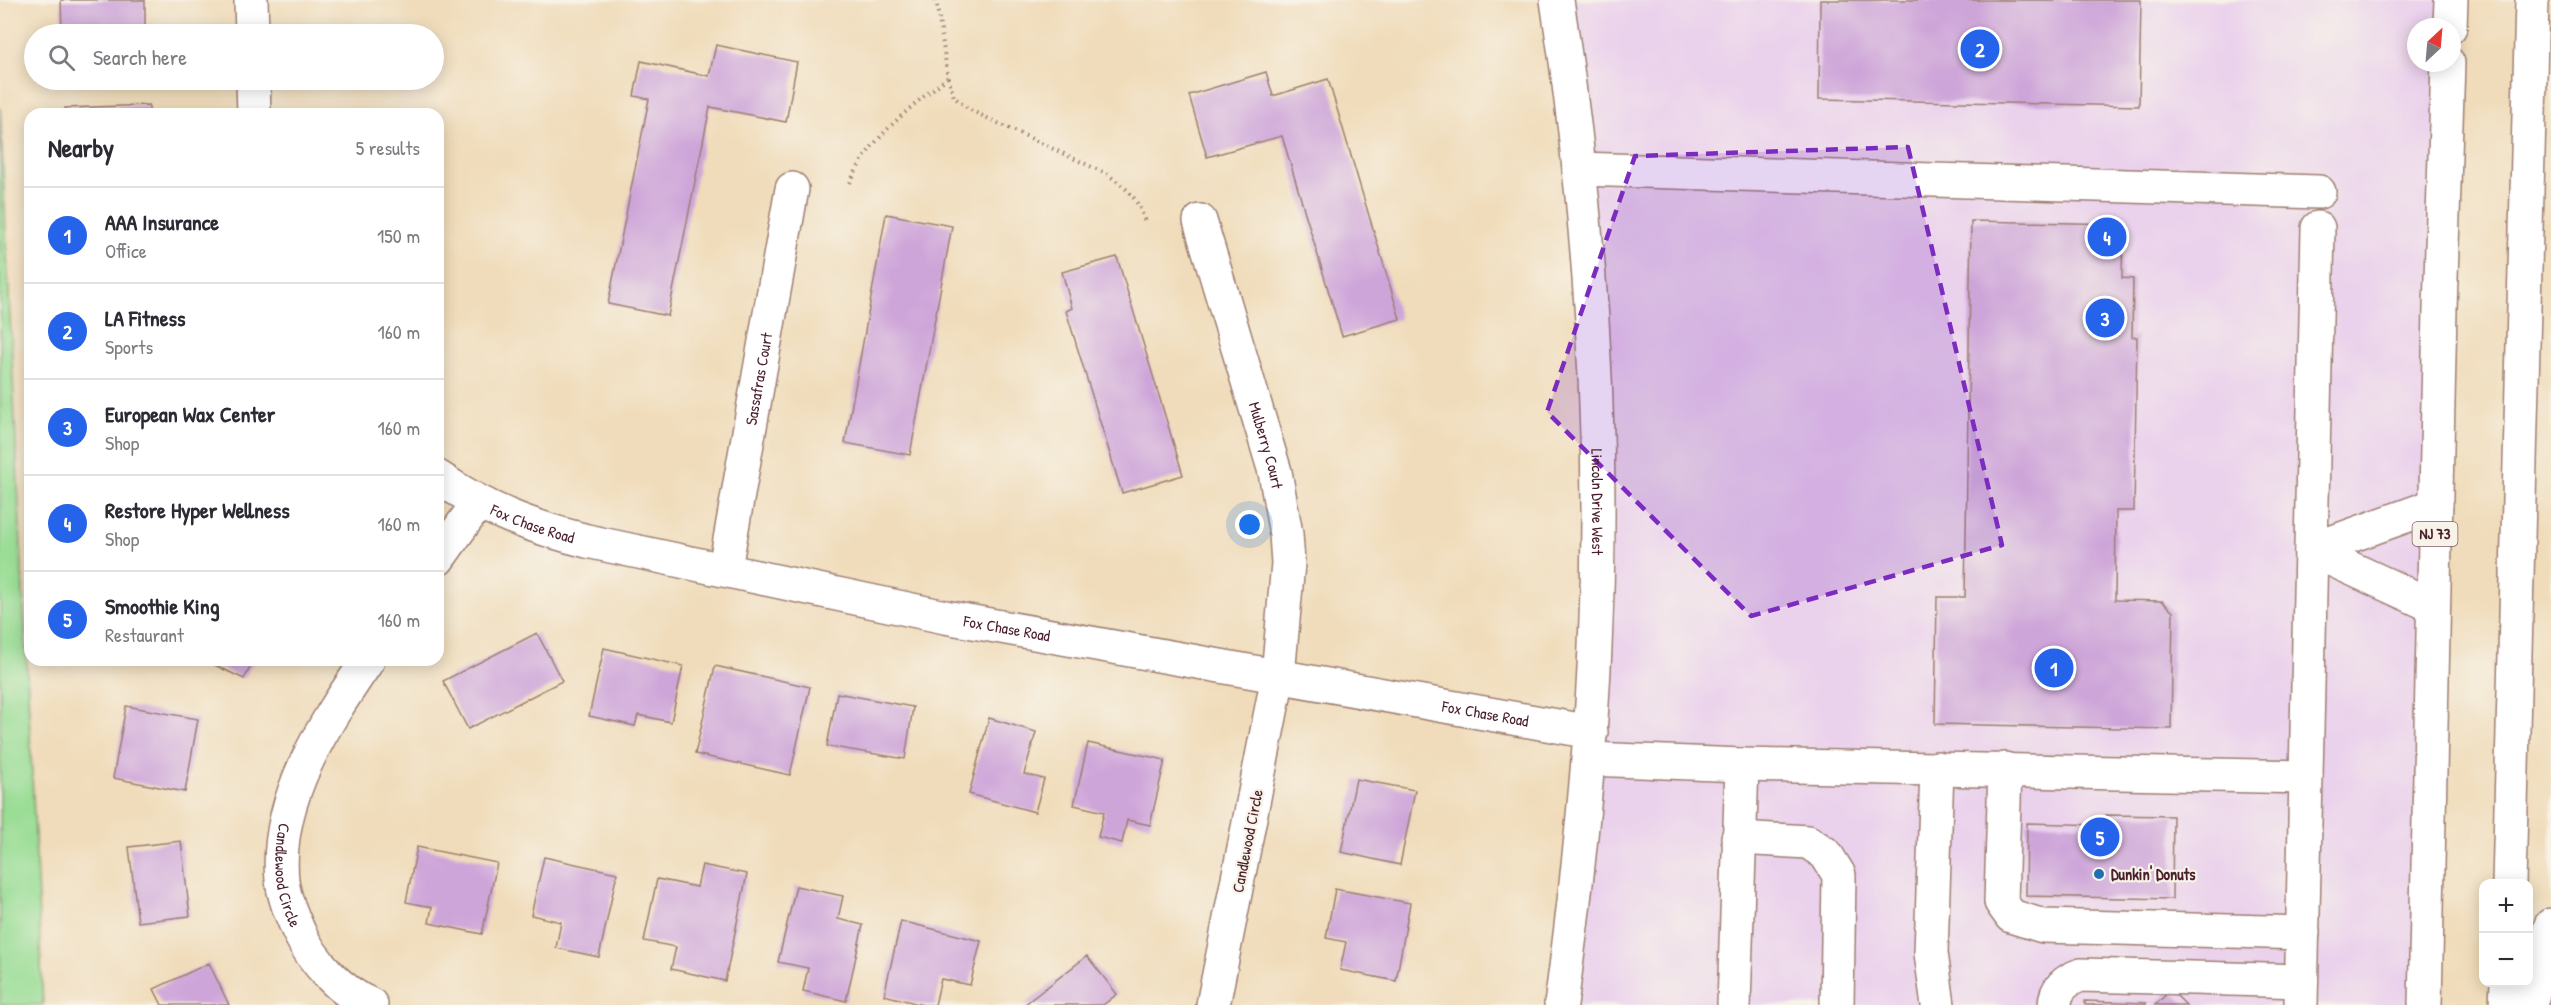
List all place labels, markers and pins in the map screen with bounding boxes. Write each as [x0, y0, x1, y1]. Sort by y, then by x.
pin: 2 [1960, 26, 2000, 72]
pin: 4 [2088, 214, 2126, 260]
pin: 3 [2086, 296, 2124, 340]
pin: 1 [2034, 646, 2074, 690]
pin: 5 [2080, 814, 2120, 860]
place label: Dunkin' Donuts [2111, 863, 2196, 885]
marker: Dunkin' Donuts [2092, 867, 2106, 881]

